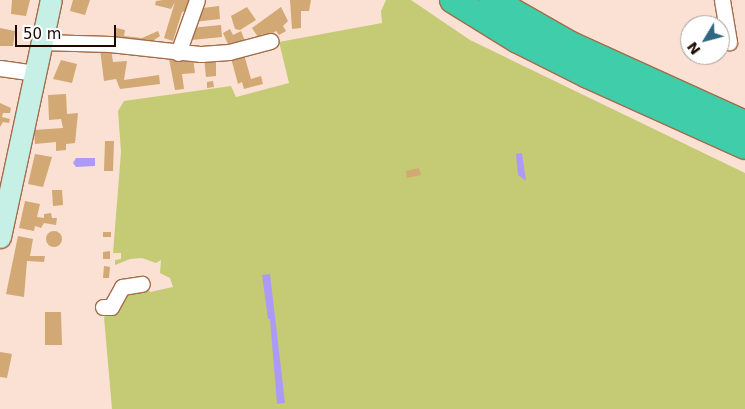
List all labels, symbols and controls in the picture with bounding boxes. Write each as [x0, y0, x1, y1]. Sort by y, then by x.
scale bar [18, 15, 119, 47]
north arrow [680, 15, 730, 65]
text: 50 m [23, 25, 61, 43]
text: N [684, 39, 704, 58]

